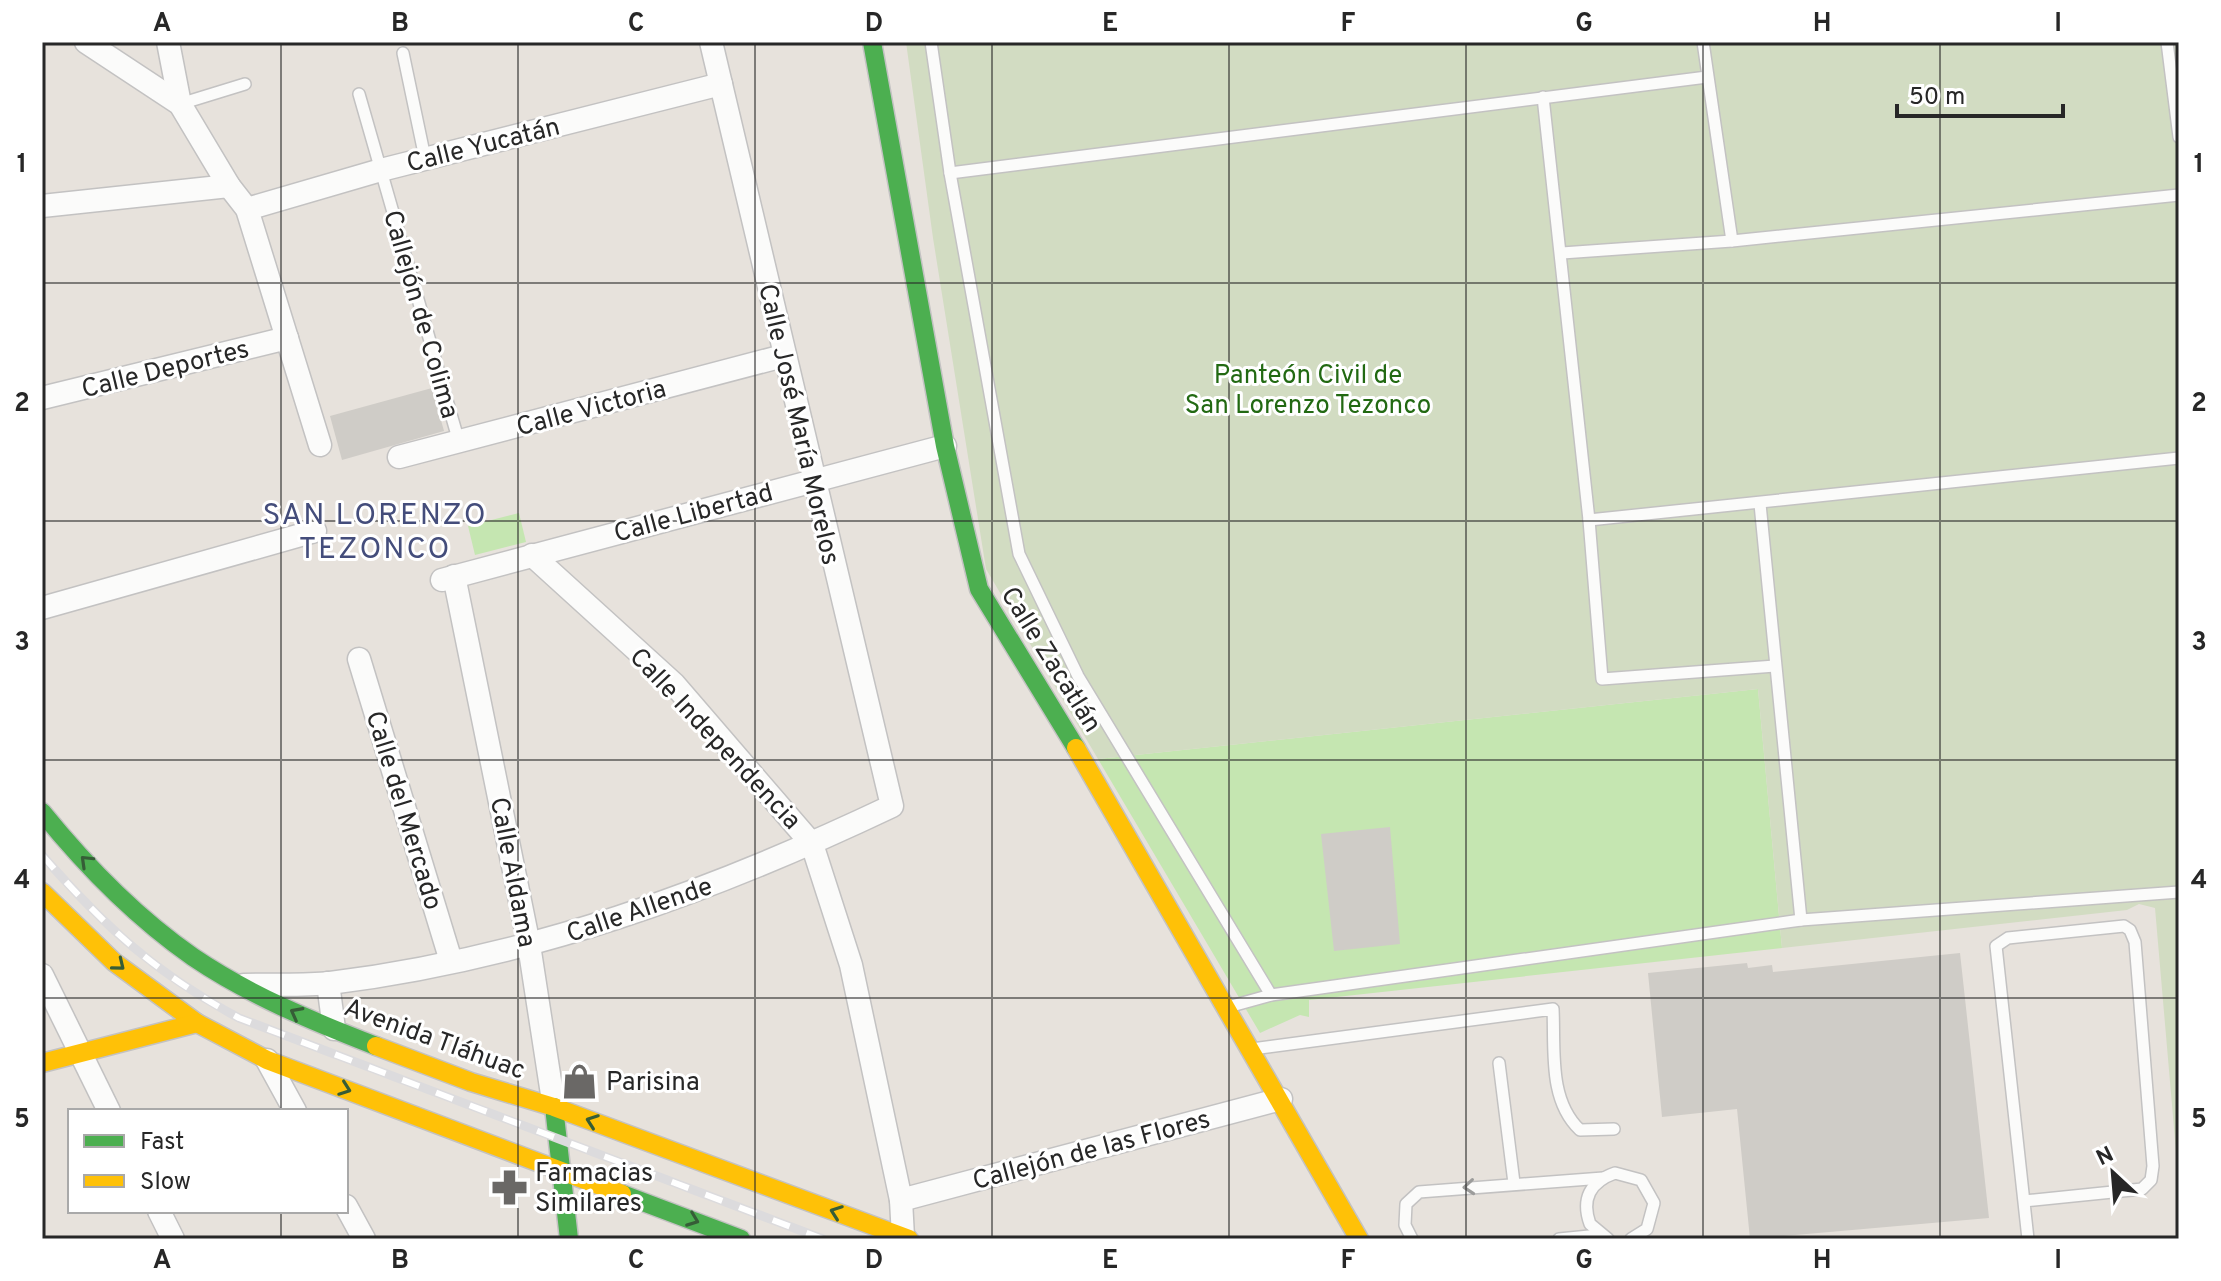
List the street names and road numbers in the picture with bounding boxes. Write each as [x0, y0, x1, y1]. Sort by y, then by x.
street label: Calle Yucatán [404, 111, 564, 181]
street label: Callejón de Colima [374, 207, 465, 423]
street label: Calle José María Morelos [749, 281, 846, 568]
street label: Calle Deportes [78, 334, 253, 407]
street label: Calle Victoria [513, 374, 670, 445]
street label: Calle Libertad [610, 477, 777, 551]
street label: Calle Zacatlán [992, 581, 1108, 739]
street label: Calle Independencia [621, 642, 807, 838]
street label: Calle del Mercado [357, 707, 449, 914]
street label: Calle Aldama [481, 795, 542, 950]
street label: Calle Allende [562, 871, 717, 952]
street label: Avenida Tláhuac [339, 992, 529, 1088]
street label: Callejón de las Flores [969, 1104, 1214, 1199]

